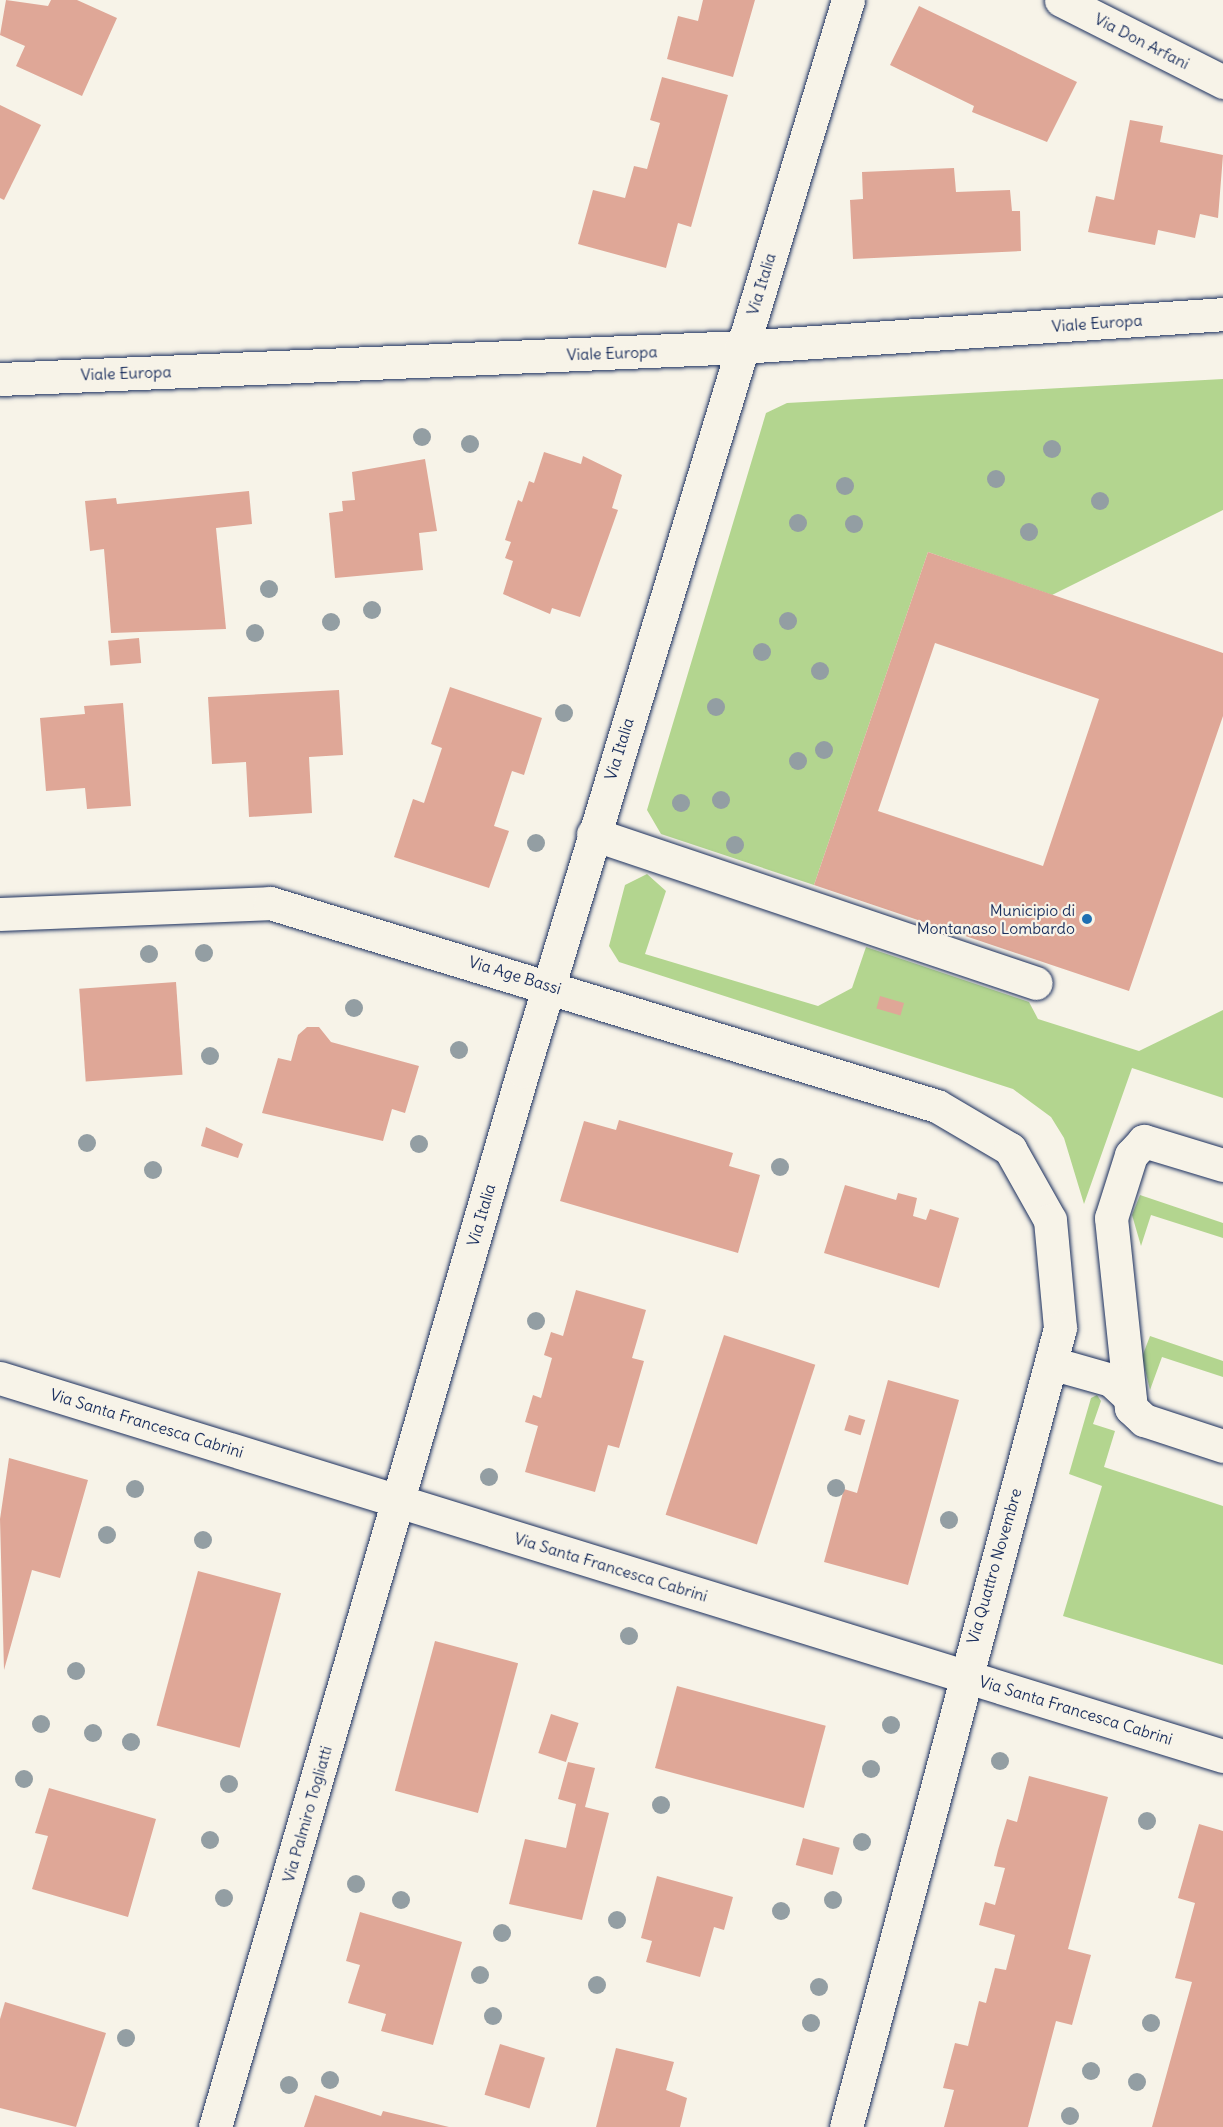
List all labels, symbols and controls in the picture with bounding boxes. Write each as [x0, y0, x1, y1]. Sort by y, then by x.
street label: Via Don Arfani [1091, 9, 1193, 73]
street label: Via Italia [742, 251, 780, 317]
street label: Viale Europa [1051, 310, 1143, 336]
street label: Viale Europa [566, 342, 658, 364]
street label: Viale Europa [80, 362, 172, 384]
street label: Via Italia [600, 716, 638, 782]
place label: Municipio di Montanaso Lombardo [917, 900, 1075, 938]
marker: Municipio di Montanaso Lombardo [1080, 912, 1094, 926]
street label: Via Age Bassi [466, 952, 564, 998]
street label: Via Italia [463, 1182, 499, 1248]
street label: Via Santa Francesca Cabrini [48, 1384, 246, 1462]
street label: Via Quattro Novembre [963, 1486, 1025, 1646]
street label: Via Santa Francesca Cabrini [512, 1528, 710, 1606]
street label: Via Santa Francesca Cabrini [977, 1671, 1175, 1749]
street label: Via Palmiro Togliatti [278, 1743, 336, 1885]

